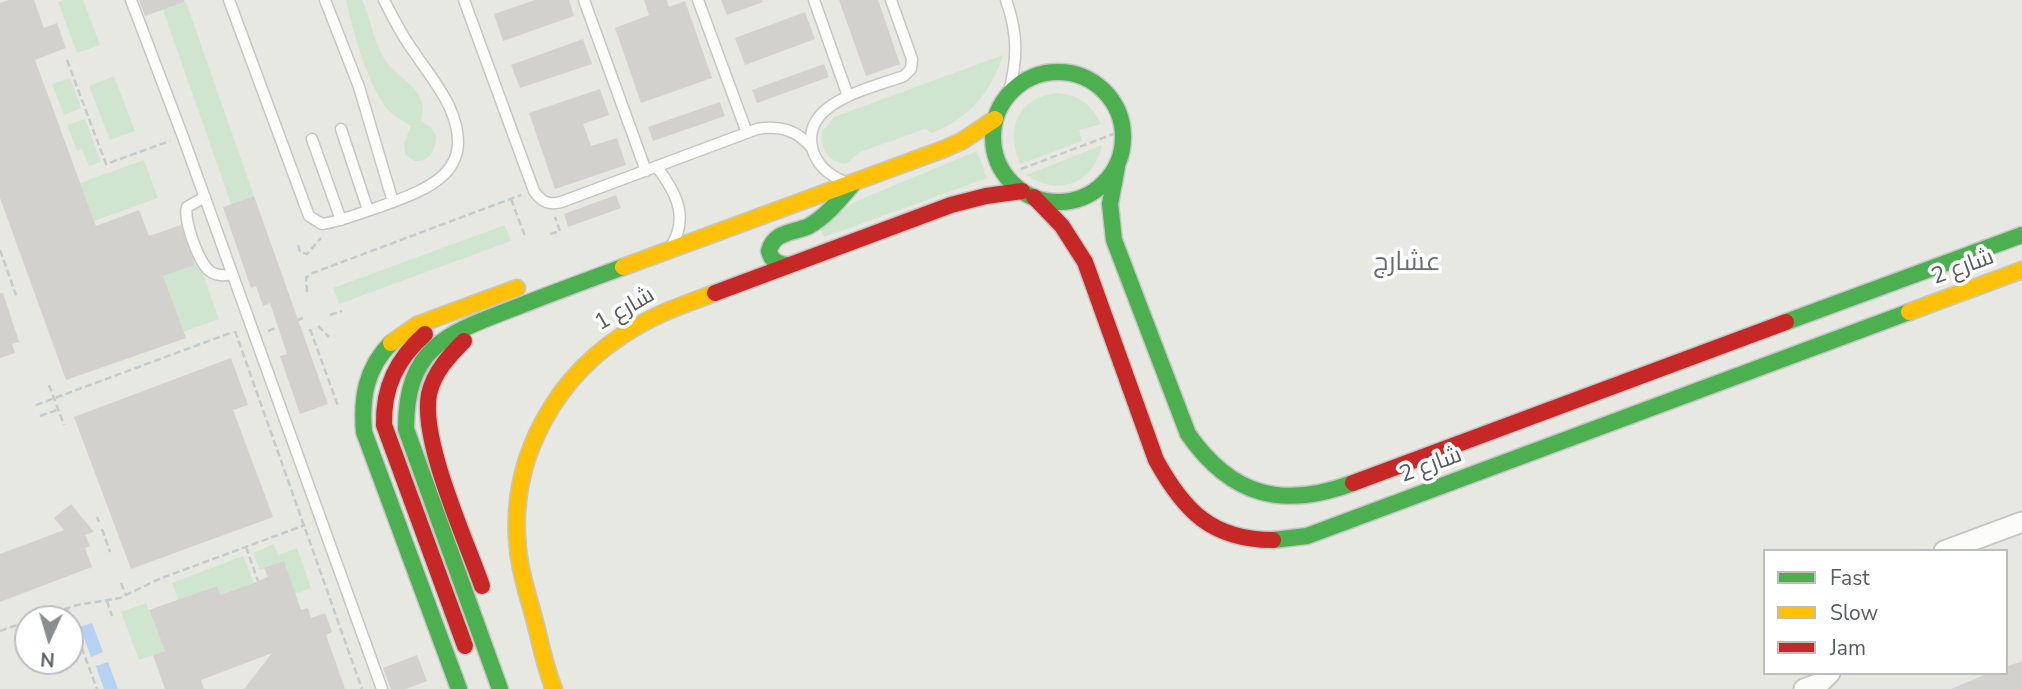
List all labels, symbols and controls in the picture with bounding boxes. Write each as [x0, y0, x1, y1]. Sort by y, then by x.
street label: شارع 2 [1928, 244, 1998, 292]
district label: عشارج [1373, 248, 1441, 280]
street label: شارع 1 [590, 282, 660, 338]
street label: شارع 2 [1396, 442, 1466, 490]
legend [1763, 549, 2008, 675]
text: Fast [1830, 564, 1870, 592]
text: Slow [1830, 599, 1878, 627]
north arrow [14, 605, 84, 675]
text: Jam [1830, 634, 1866, 662]
text: N [40, 645, 56, 672]

